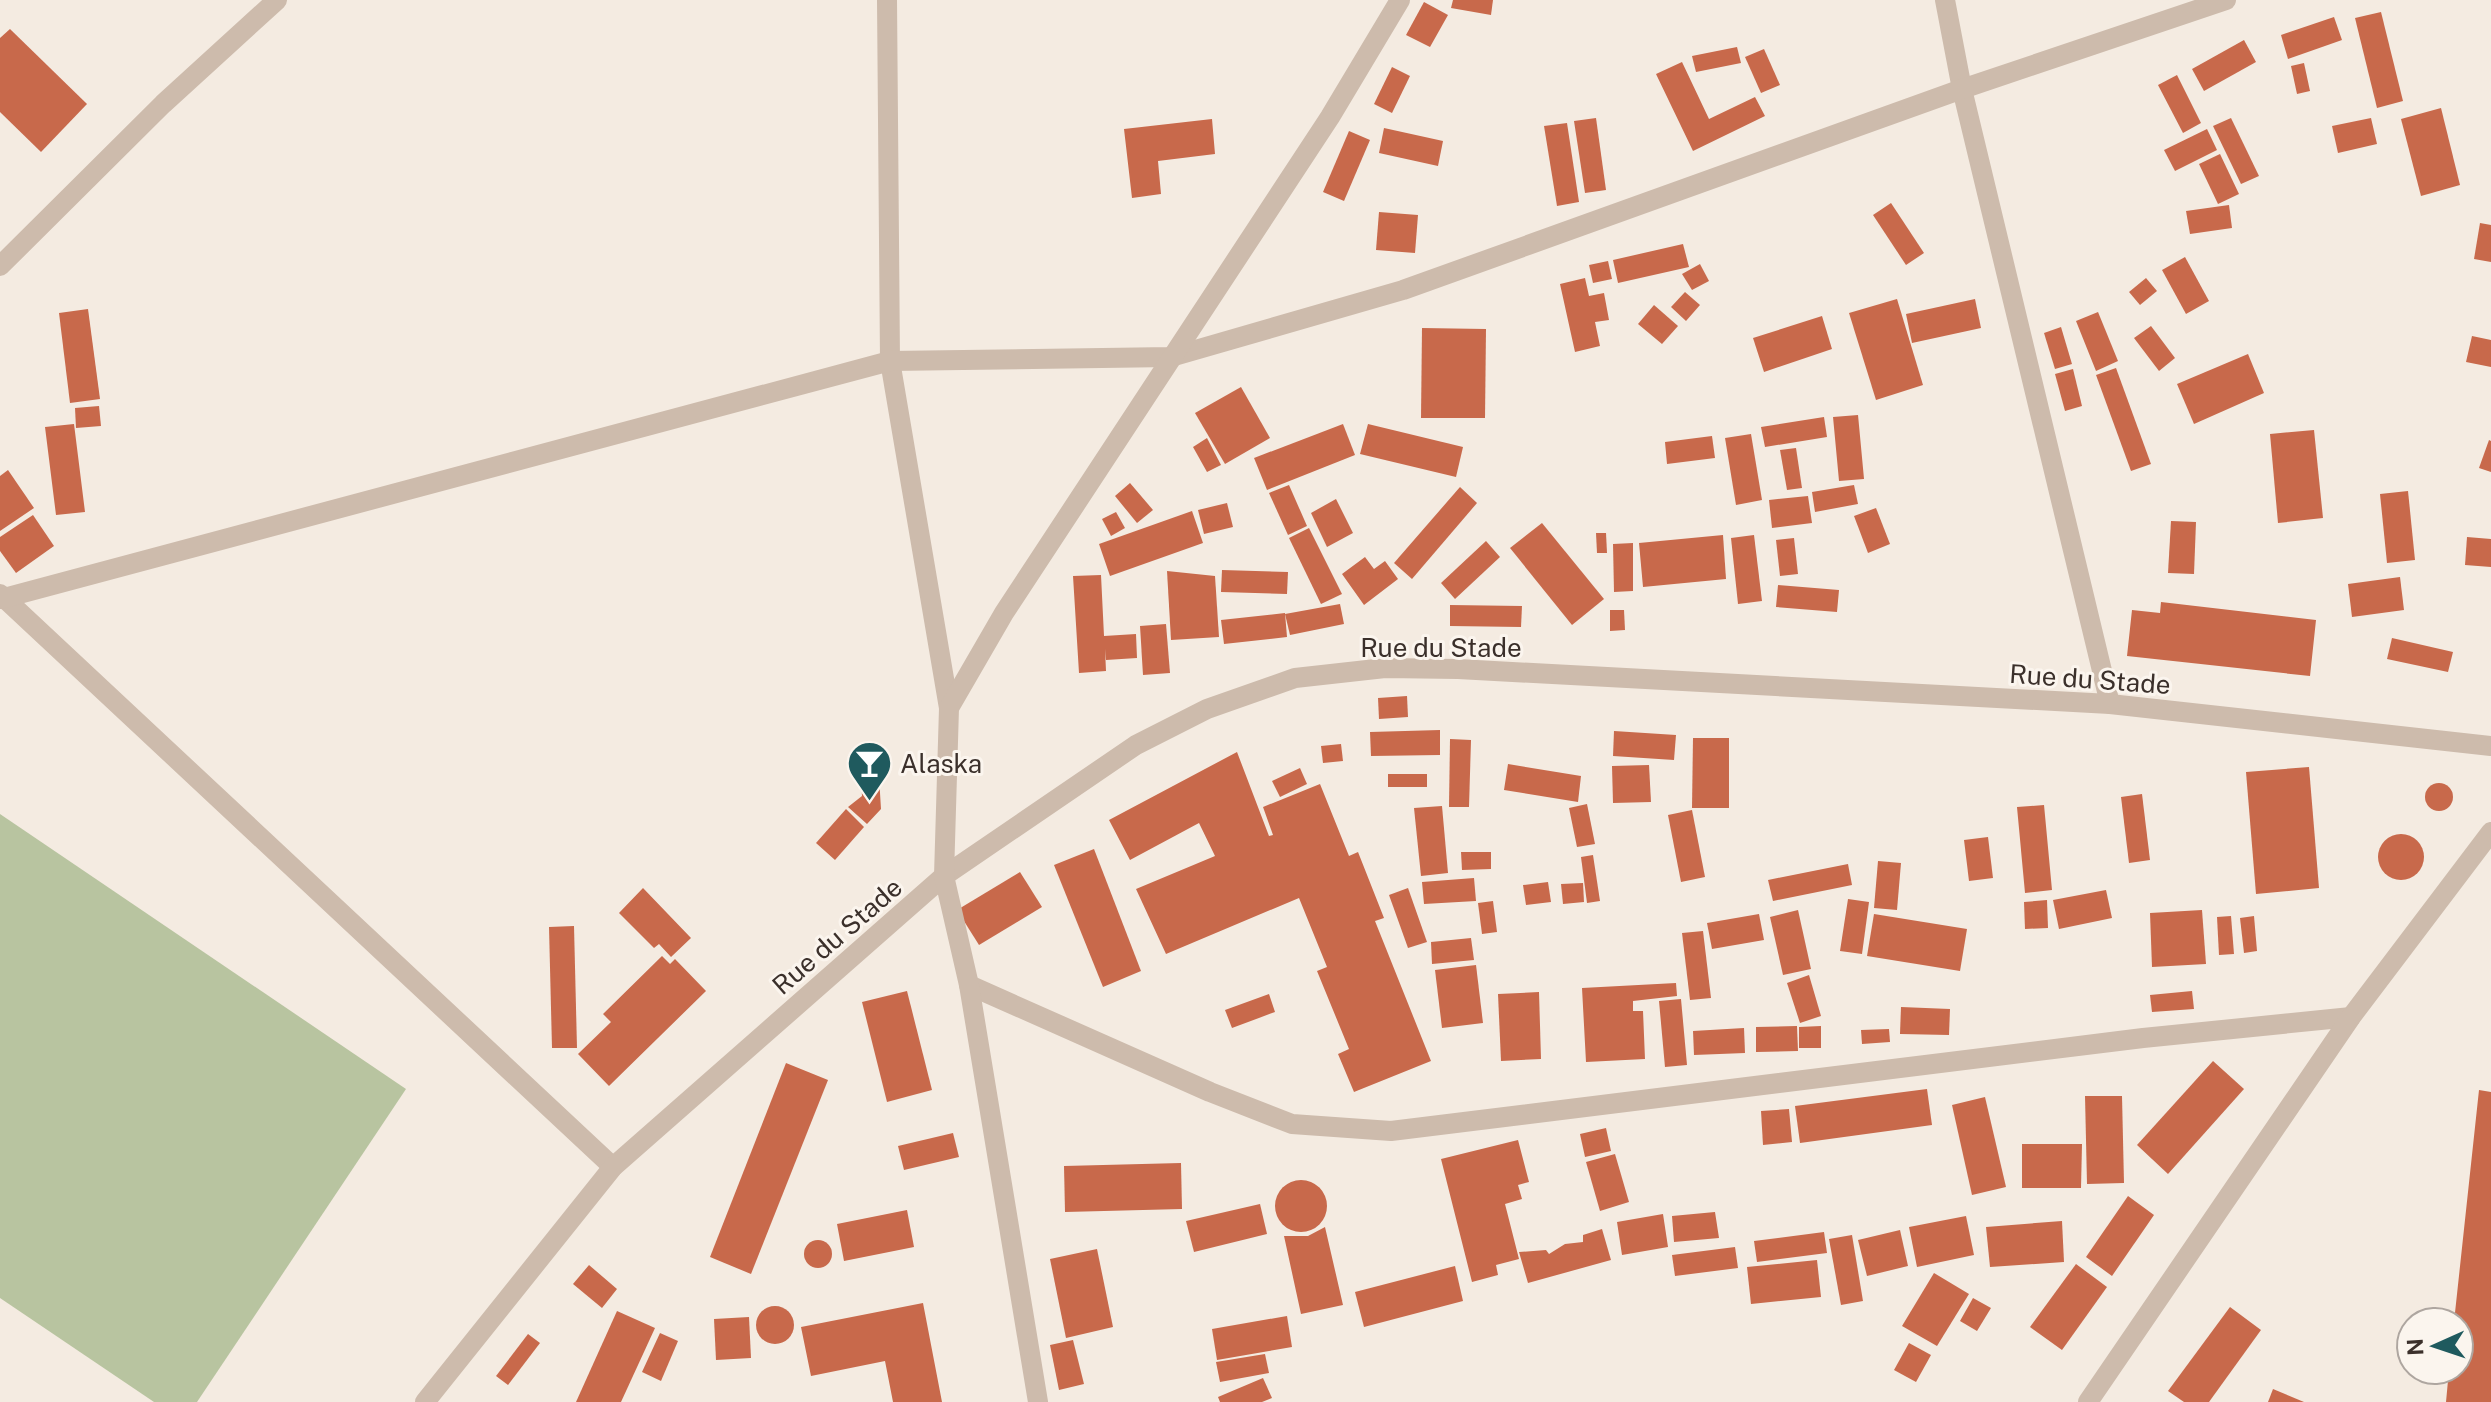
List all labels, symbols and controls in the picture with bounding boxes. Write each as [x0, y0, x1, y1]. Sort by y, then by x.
street label: Rue du Stade [1360, 632, 1522, 663]
street label: Rue du Stade [2008, 658, 2172, 700]
bar icon: Alaska [845, 739, 893, 802]
place label: Alaska [900, 748, 982, 779]
street label: Rue du Stade [766, 871, 908, 1001]
north arrow [2395, 1306, 2475, 1386]
text: N [2402, 1338, 2428, 1356]

